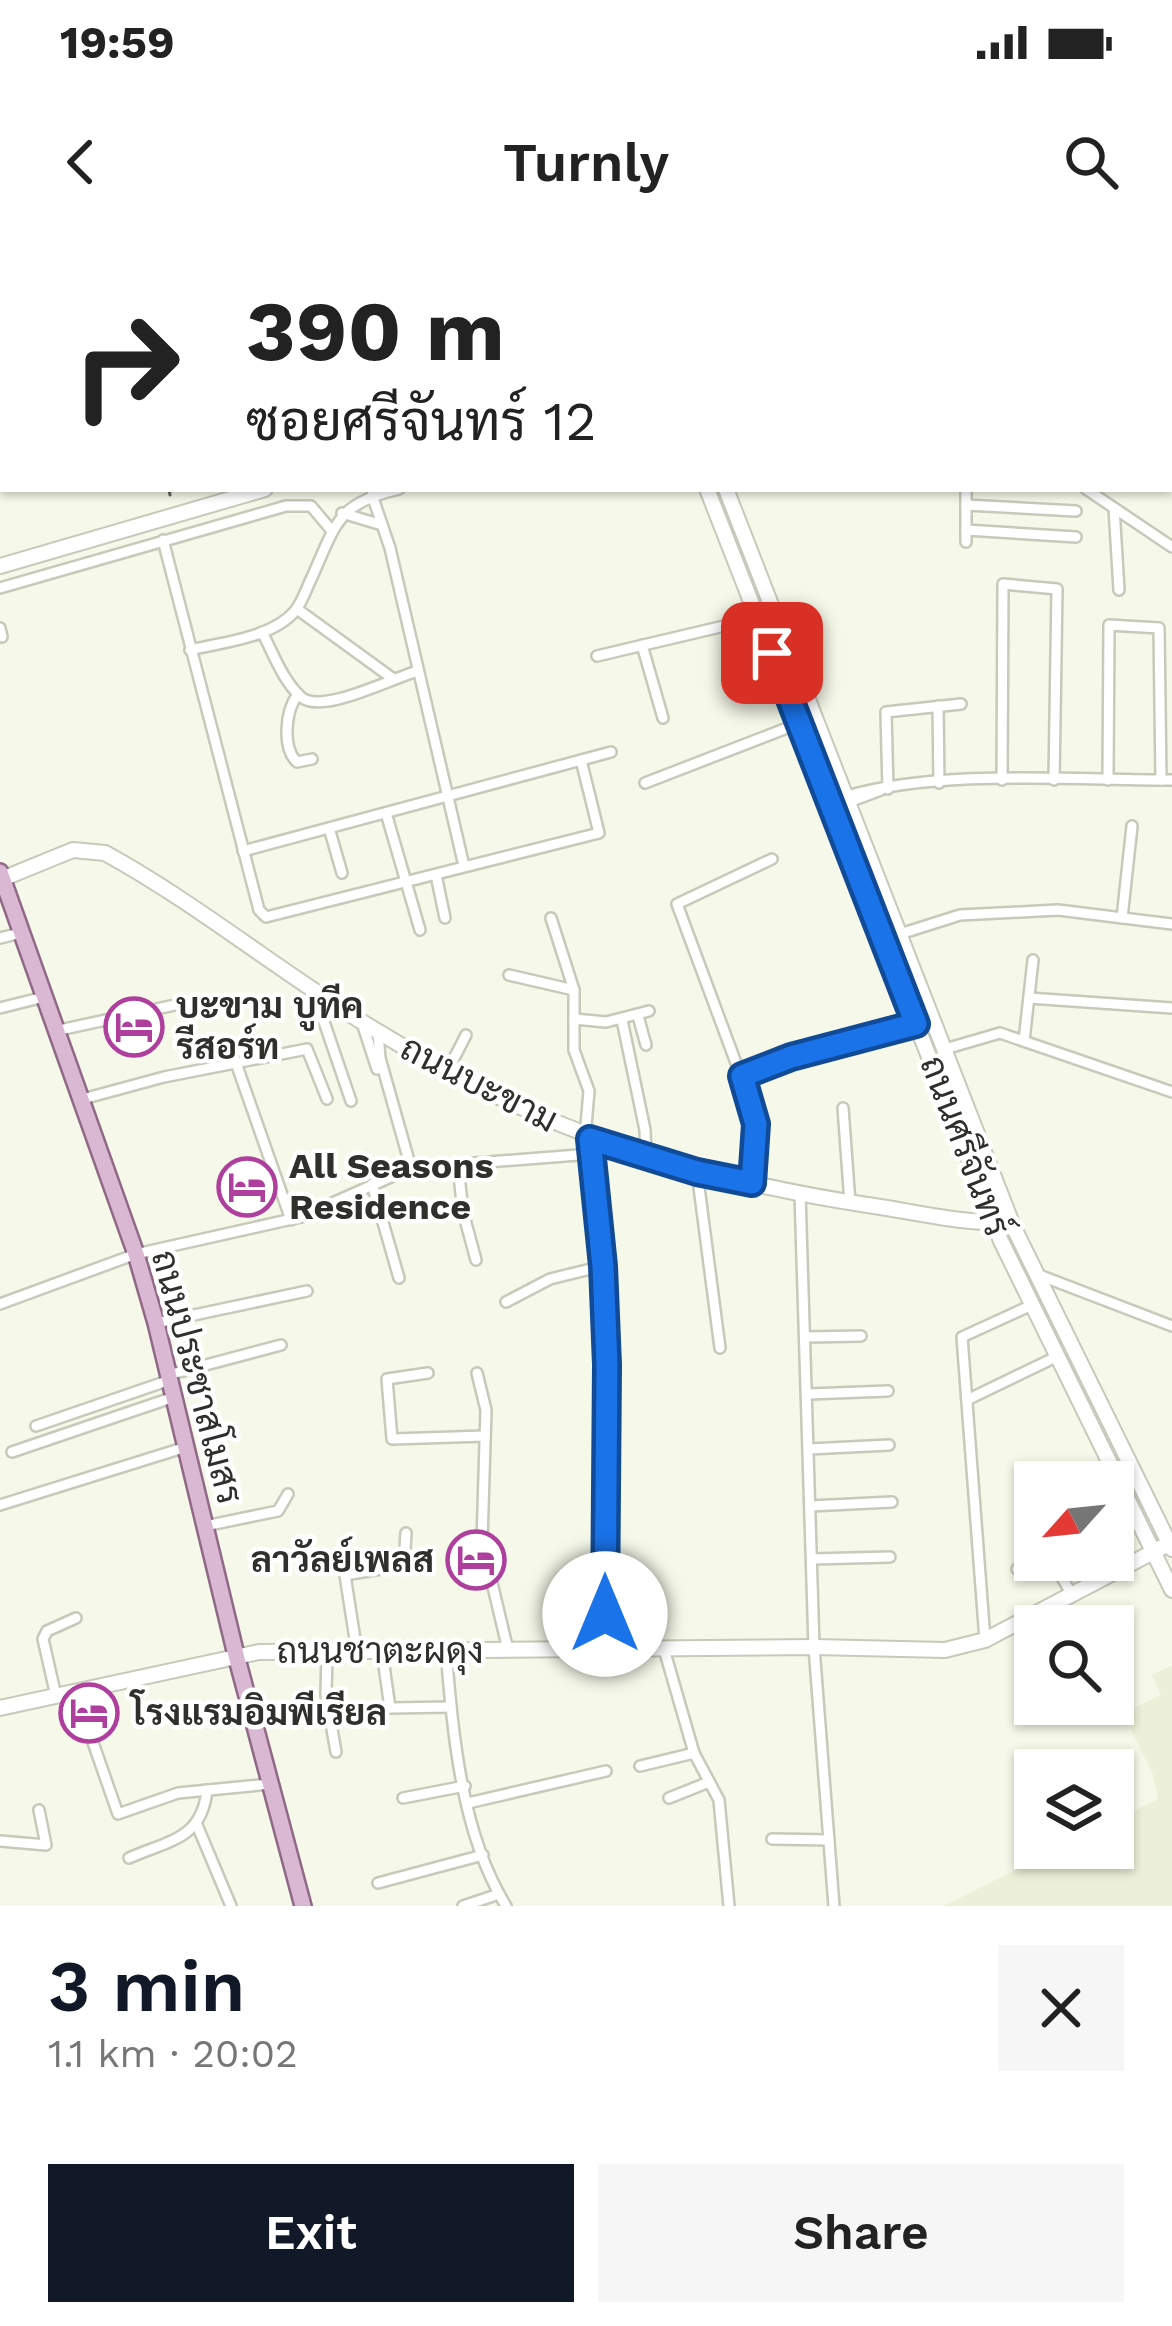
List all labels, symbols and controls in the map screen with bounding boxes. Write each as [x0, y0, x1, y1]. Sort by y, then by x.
text: 19:59 [60, 16, 175, 69]
icon: back [48, 129, 114, 195]
icon: search [1058, 129, 1124, 195]
text: Turnly [503, 131, 669, 194]
text: 390 m [246, 282, 505, 380]
icon: right [48, 288, 204, 444]
text: ซอยศรีจันทร์ 12 [246, 390, 596, 453]
pin [721, 602, 823, 704]
icon: arrive [739, 620, 805, 686]
place label: บะขาม บูทีค รีสอร์ท [175, 983, 364, 1068]
hotel icon: บะขาม บูทีค รีสอร์ท [103, 996, 165, 1058]
street label: ถนนบะขาม [394, 1027, 564, 1141]
street label: ถนนศรีจันทร์ [911, 1049, 1021, 1242]
place label: All Seasons Residence [289, 1145, 494, 1228]
hotel icon: All Seasons Residence [216, 1156, 278, 1218]
street label: ถนนประชาสโมสร [143, 1245, 253, 1509]
north arrow [1014, 1461, 1134, 1581]
map controls [1014, 1461, 1134, 1869]
hotel icon: ลาวัลย์เพลส [445, 1529, 507, 1591]
place label: ลาวัลย์เพลส [251, 1536, 434, 1581]
position arrow [542, 1551, 668, 1677]
button: search [1014, 1605, 1134, 1725]
street label: ถนนชาตะผดุง [276, 1630, 484, 1675]
hotel icon: โรงแรมอิมพีเรียล [58, 1682, 120, 1744]
place label: โรงแรมอิมพีเรียล [129, 1689, 387, 1734]
button: layers [1014, 1749, 1134, 1869]
text: 3 min [48, 1944, 245, 2028]
button: close [998, 1945, 1124, 2071]
text: 1.1 km · 20:02 [48, 2031, 298, 2076]
button: Exit [48, 2164, 574, 2302]
button: Share [598, 2164, 1124, 2302]

